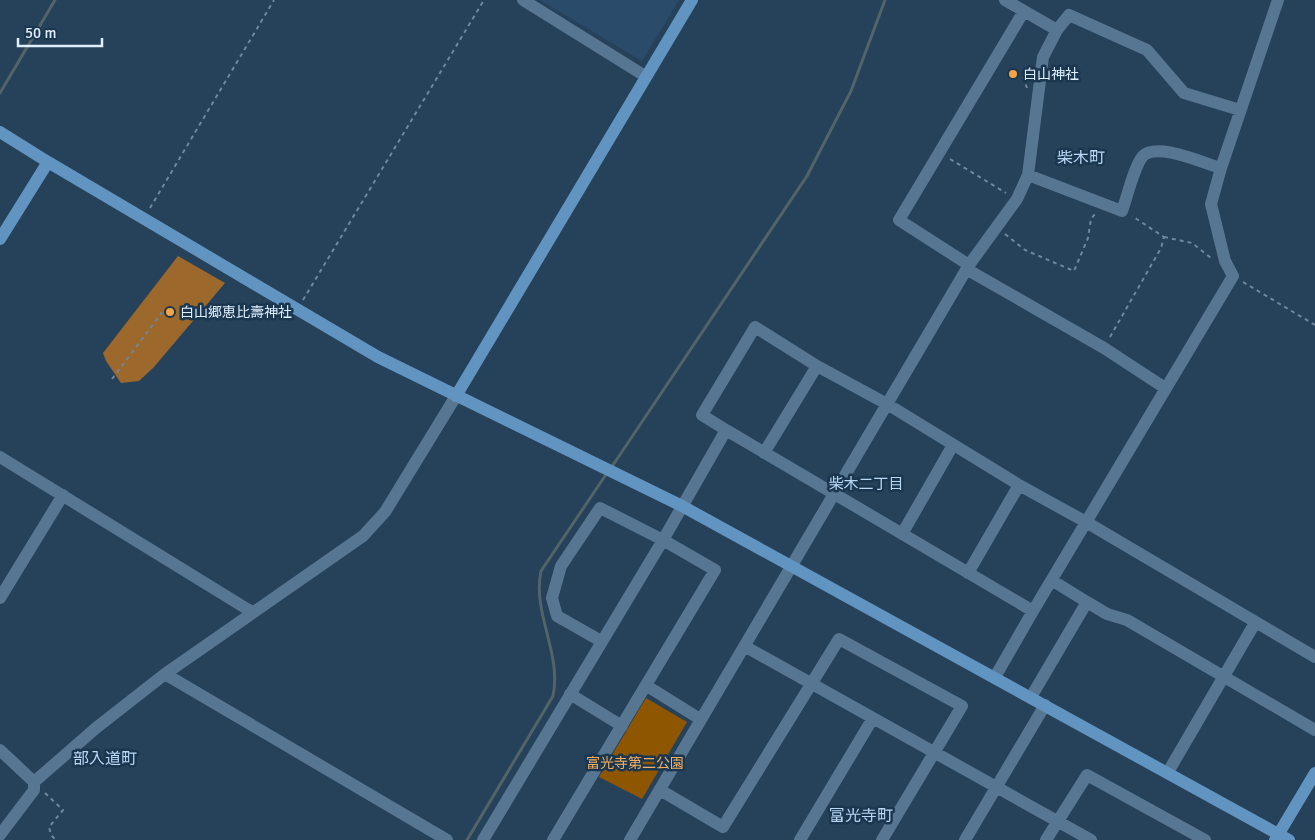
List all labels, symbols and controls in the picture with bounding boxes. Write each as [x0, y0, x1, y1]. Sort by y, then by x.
scale bar [18, 15, 101, 47]
text: 50 m [25, 24, 56, 42]
place label: 白山神社 [1023, 66, 1079, 83]
marker: 白山神社 [1007, 68, 1019, 80]
district label: 柴木町 [1057, 148, 1105, 168]
place label: 白山郷恵比壽神社 [180, 304, 292, 321]
marker: 白山郷恵比壽神社 [164, 306, 176, 318]
district label: 柴木二丁目 [828, 475, 904, 493]
district label: 部入道町 [73, 749, 137, 769]
park label: 富光寺第二公園 [586, 755, 684, 772]
district label: 富光寺町 [829, 806, 893, 826]

